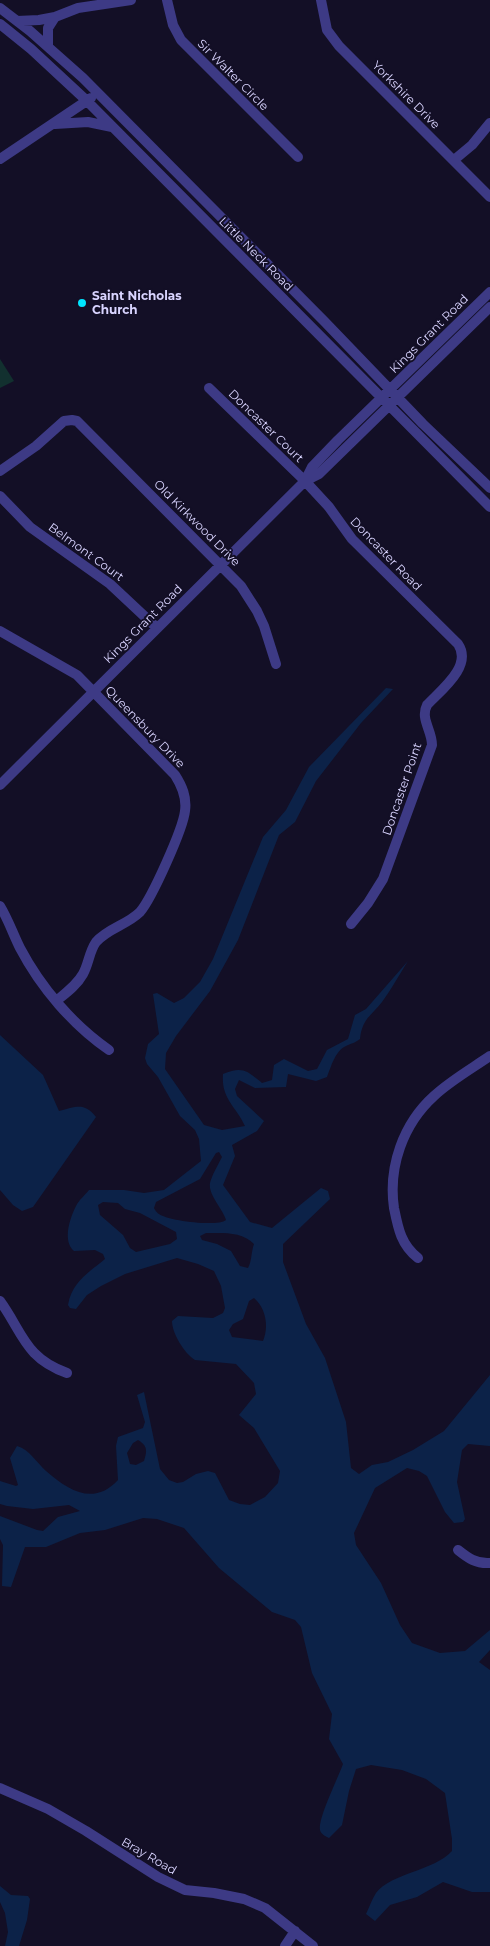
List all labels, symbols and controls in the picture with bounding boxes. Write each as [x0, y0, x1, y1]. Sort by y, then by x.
street label: Sir Walter Circle [195, 36, 272, 113]
street label: Yorkshire Drive [369, 58, 443, 132]
street label: Little Neck Road [216, 213, 297, 294]
place label: Saint Nicholas Church [92, 288, 182, 317]
street label: Kings Grant Road [386, 291, 471, 376]
marker: Saint Nicholas Church [76, 297, 88, 309]
street label: Doncaster Court [226, 386, 307, 465]
street label: Old Kirkwood Drive [151, 476, 244, 569]
street label: Doncaster Road [347, 514, 425, 594]
street label: Belmont Court [46, 519, 127, 584]
street label: Kings Grant Road [100, 581, 185, 666]
street label: Queensbury Drive [102, 682, 188, 771]
street label: Doncaster Point [379, 740, 424, 837]
street label: Bray Road [119, 1834, 180, 1877]

